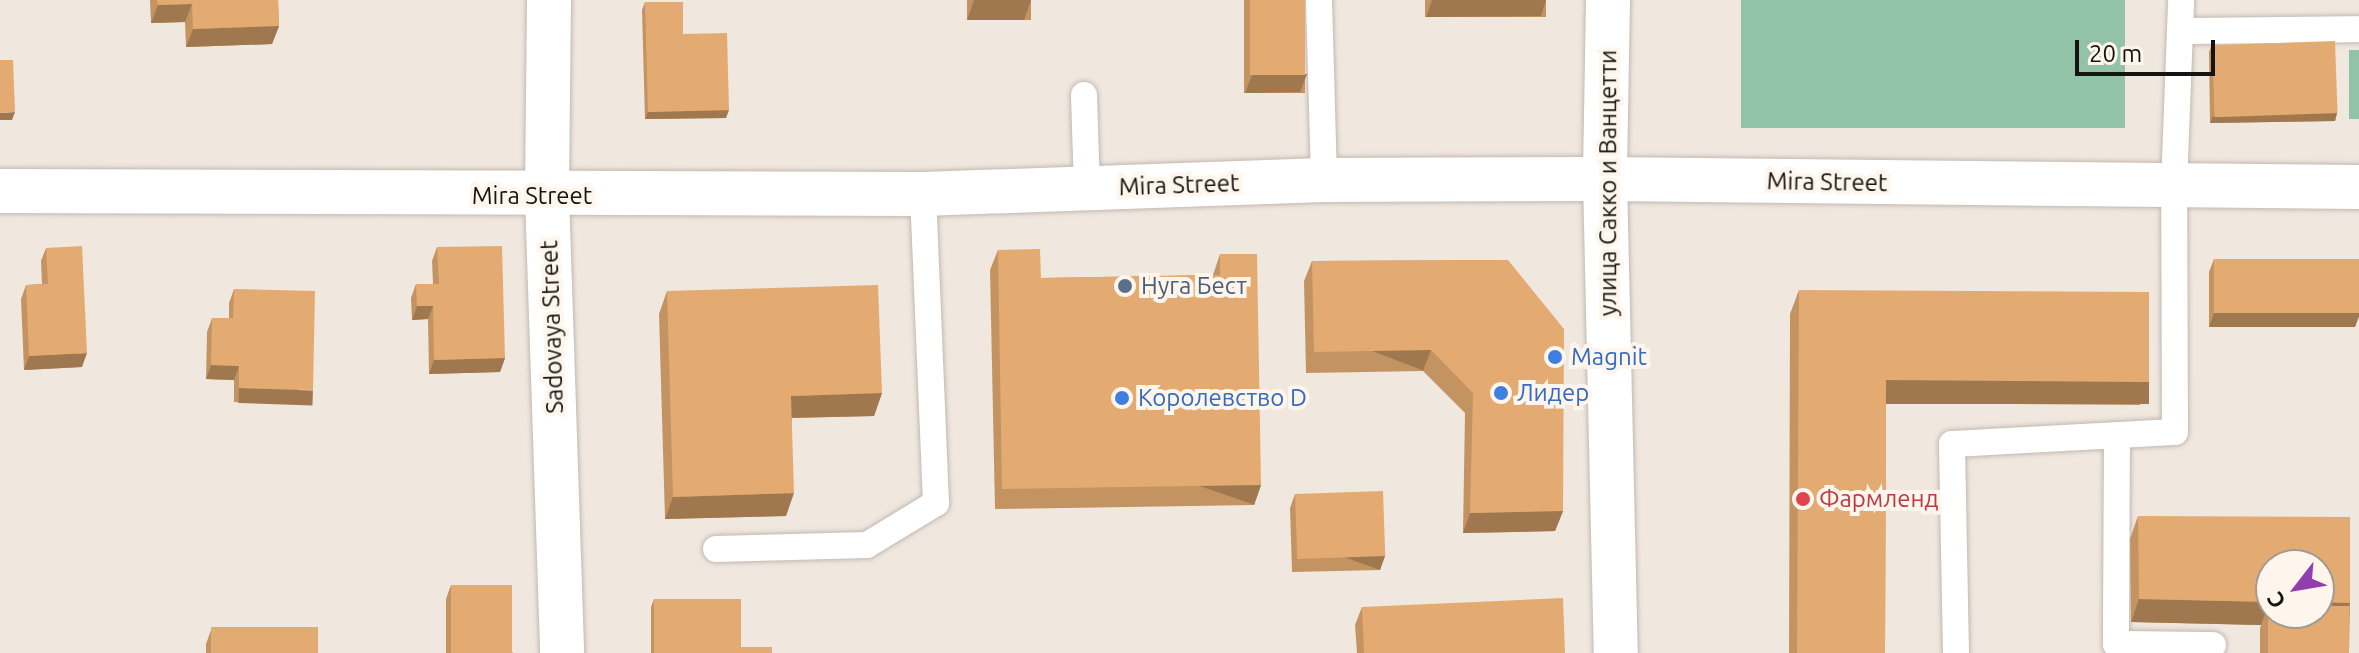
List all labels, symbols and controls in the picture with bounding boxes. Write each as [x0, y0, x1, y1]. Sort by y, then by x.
scale bar [2079, 24, 2219, 74]
text: 20 m [2089, 40, 2142, 67]
street label: улица Сакко и Ванцетти [1594, 50, 1622, 316]
street label: Mira Street [1766, 167, 1888, 197]
street label: Mira Street [1118, 169, 1240, 201]
street label: Mira Street [472, 182, 592, 210]
street label: Sadovaya Street [535, 240, 569, 414]
place label: Нуга Бест [1141, 272, 1247, 300]
marker: Нуга Бест [1116, 277, 1134, 295]
place label: Magnit [1571, 343, 1647, 371]
marker: Magnit [1546, 348, 1564, 366]
place label: Лидер [1517, 379, 1589, 407]
place label: Королевство D [1138, 384, 1307, 412]
marker: Лидер [1492, 384, 1510, 402]
marker: Королевство D [1113, 389, 1131, 407]
place label: Фармленд [1819, 485, 1939, 513]
marker: Фармленд [1794, 490, 1812, 508]
north arrow [2255, 549, 2335, 629]
text: С [2261, 588, 2290, 613]

